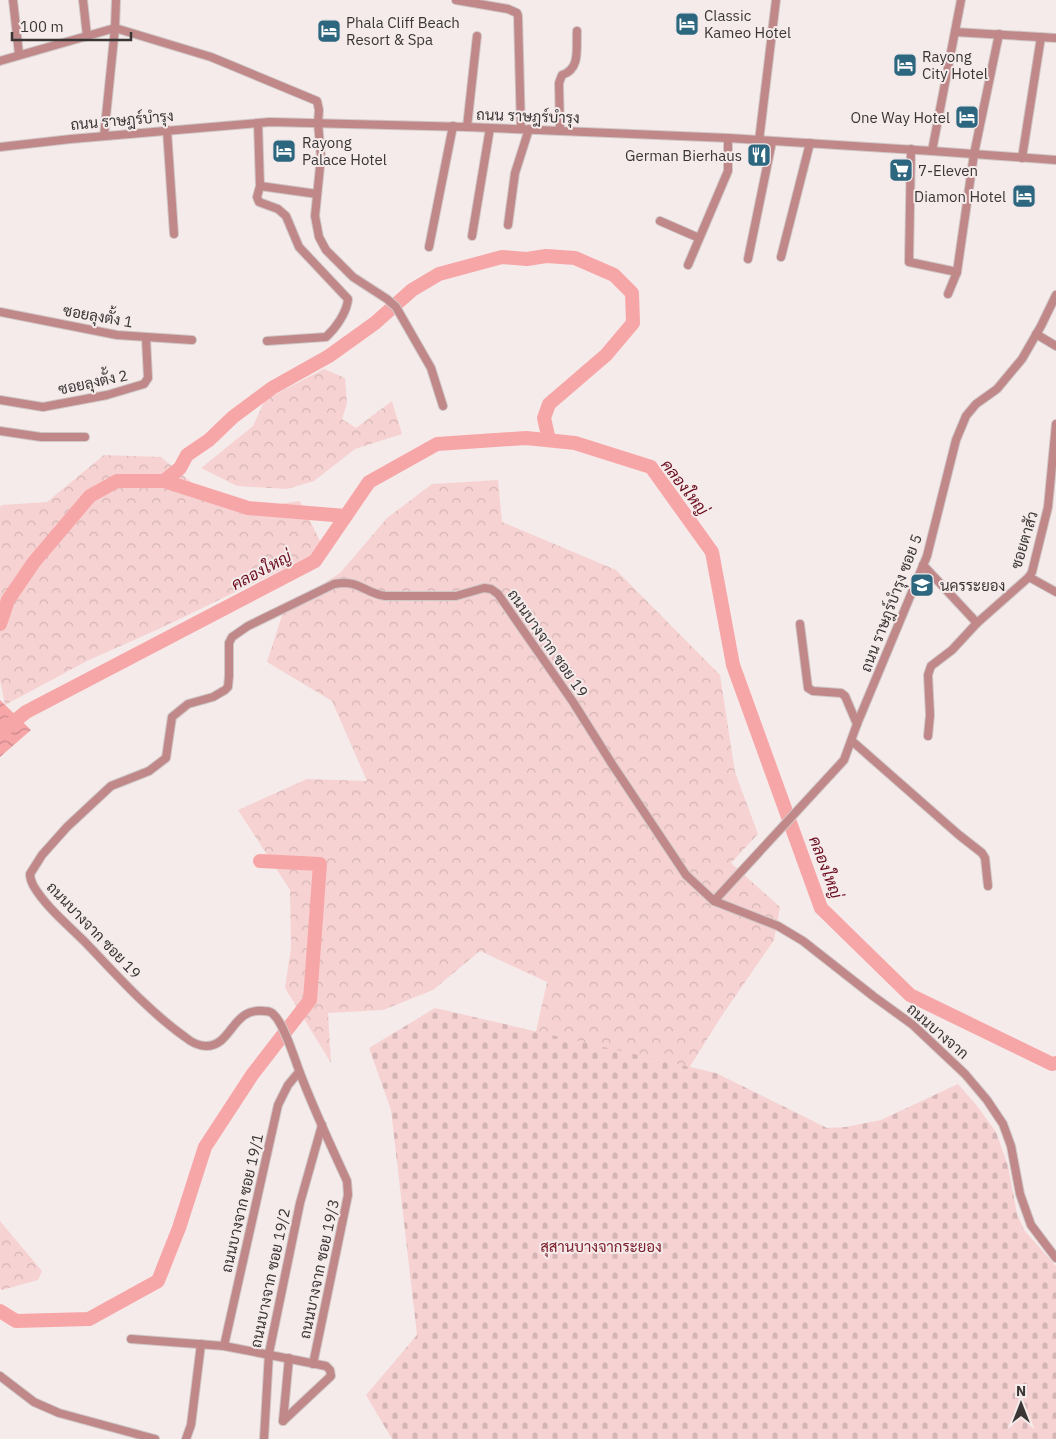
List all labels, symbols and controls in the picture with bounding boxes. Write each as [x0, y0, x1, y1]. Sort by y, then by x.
place label: Classic Kameo Hotel [704, 6, 791, 42]
scale bar [12, 10, 131, 42]
hotel icon: Classic Kameo Hotel [674, 11, 700, 37]
place label: Phala Cliff Beach Resort & Spa [346, 13, 460, 49]
text: 100 m [20, 17, 64, 36]
hotel icon: Phala Cliff Beach Resort & Spa [316, 18, 342, 44]
place label: Rayong City Hotel [922, 47, 988, 83]
hotel icon: Rayong City Hotel [892, 52, 918, 78]
hotel icon: One Way Hotel [954, 104, 980, 130]
street label: ถนน ราษฎร์บำรุง [476, 105, 580, 129]
street label: ถนน ราษฎร์บำรุง [70, 106, 175, 136]
place label: One Way Hotel [850, 108, 950, 127]
place label: Rayong Palace Hotel [302, 133, 387, 169]
hotel icon: Rayong Palace Hotel [271, 138, 297, 164]
restaurant icon: German Bierhaus [746, 142, 772, 168]
place label: German Bierhaus [625, 146, 742, 165]
supermarket icon: 7-Eleven [888, 157, 914, 183]
place label: 7-Eleven [918, 161, 978, 180]
hotel icon: Diamon Hotel [1011, 183, 1037, 209]
place label: Diamon Hotel [914, 187, 1006, 206]
street label: ซอยลุงตั้ง 1 [61, 296, 135, 333]
street label: ซอยลุงตั้ง 2 [56, 361, 130, 401]
water label: คลองใหญ่ [657, 455, 714, 520]
street label: ซอยตาสัว [1006, 509, 1042, 571]
street label: ถนน ราษฎร์บำรุง ซอย 5 [856, 531, 928, 675]
water label: คลองใหญ่ [227, 544, 295, 594]
school or university icon: นครระยอง [909, 572, 935, 598]
place label: นครระยอง [940, 576, 1005, 595]
street label: ถนนบางจาก ซอย 19 [504, 585, 592, 701]
water label: คลองใหญ่ [805, 833, 848, 902]
street label: ถนนบางจาก ซอย 19 [43, 878, 145, 982]
street label: ถนนบางจาก [903, 999, 973, 1063]
street label: ถนนบางจาก ซอย 19/1 [217, 1132, 267, 1274]
street label: ถนนบางจาก ซอย 19/3 [295, 1197, 343, 1341]
street label: ถนนบางจาก ซอย 19/2 [246, 1206, 294, 1350]
park label: สุสานบางจากระยอง [540, 1237, 662, 1258]
north arrow [996, 1379, 1046, 1429]
text: N [1016, 1382, 1026, 1400]

